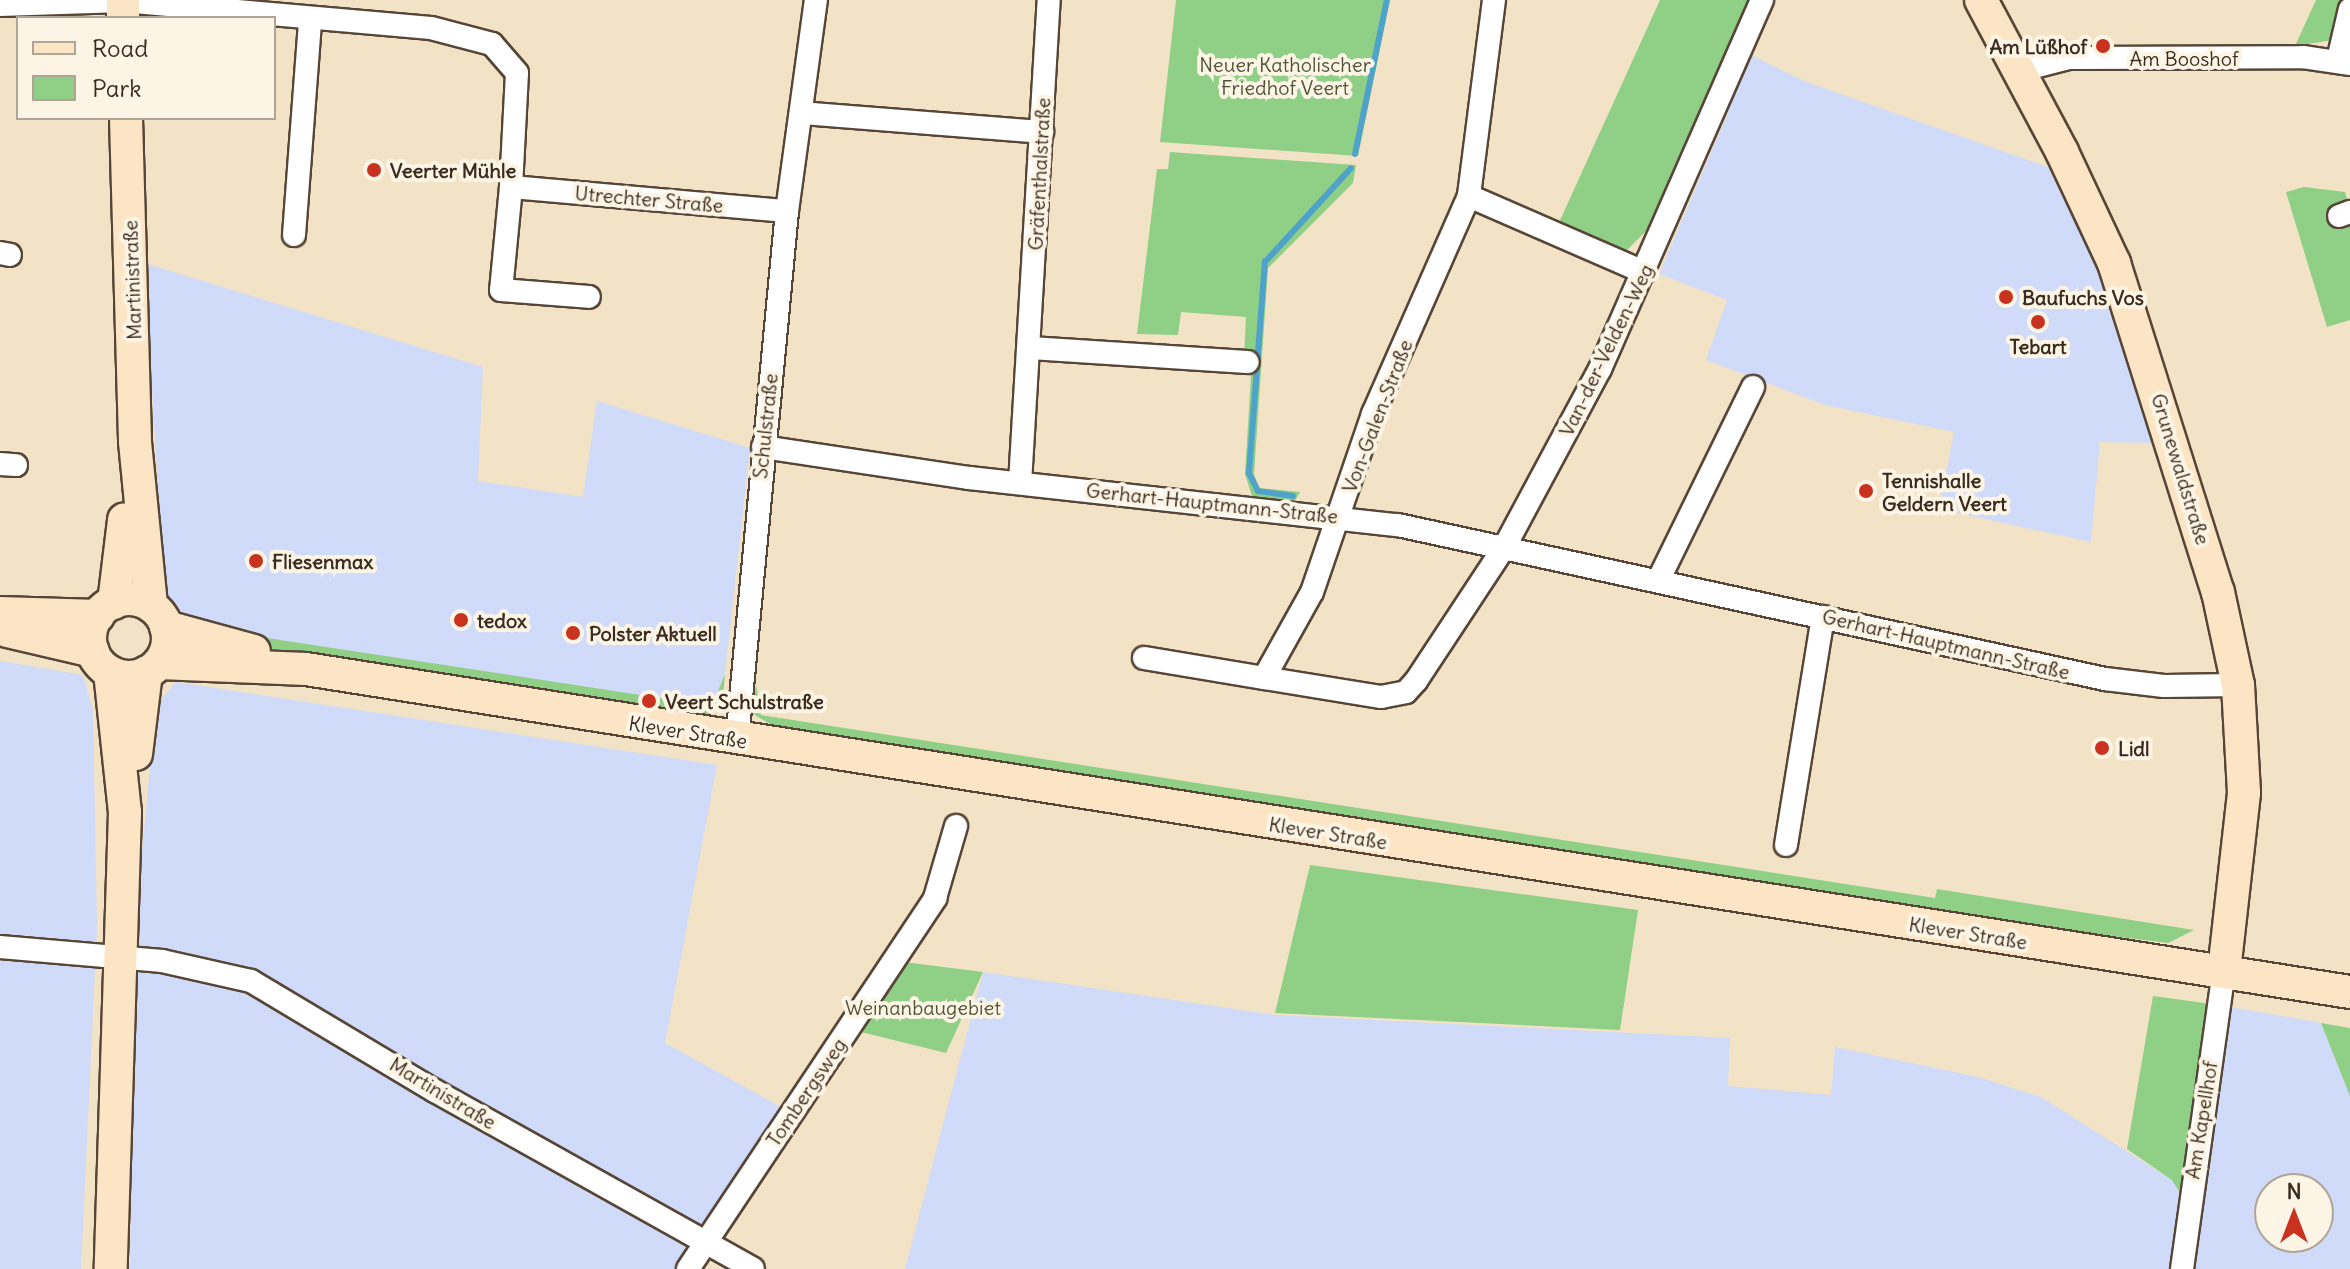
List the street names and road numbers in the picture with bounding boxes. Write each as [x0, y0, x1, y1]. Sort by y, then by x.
street label: Am Booshof [2129, 46, 2239, 70]
street label: Gräfenthalstraße [1023, 97, 1055, 251]
street label: Utrechter Straße [574, 181, 724, 217]
street label: Martinistraße [118, 220, 146, 340]
street label: Van-der-Velden-Weg [1554, 260, 1658, 440]
street label: Von-Galen-Straße [1337, 336, 1417, 496]
street label: Schulstraße [748, 372, 782, 480]
street label: Grunewaldstraße [2147, 390, 2215, 548]
street label: Gerhart-Hauptmann-Straße [1085, 478, 1339, 528]
street label: Gerhart-Hauptmann-Straße [1820, 604, 2072, 684]
street label: Klever Straße [627, 711, 749, 753]
street label: Klever Straße [1267, 812, 1389, 854]
street label: Klever Straße [1907, 912, 2029, 954]
street label: Tombergsweg [761, 1033, 851, 1151]
street label: Martinistraße [385, 1052, 501, 1134]
street label: Am Kapellhof [2180, 1059, 2222, 1181]

